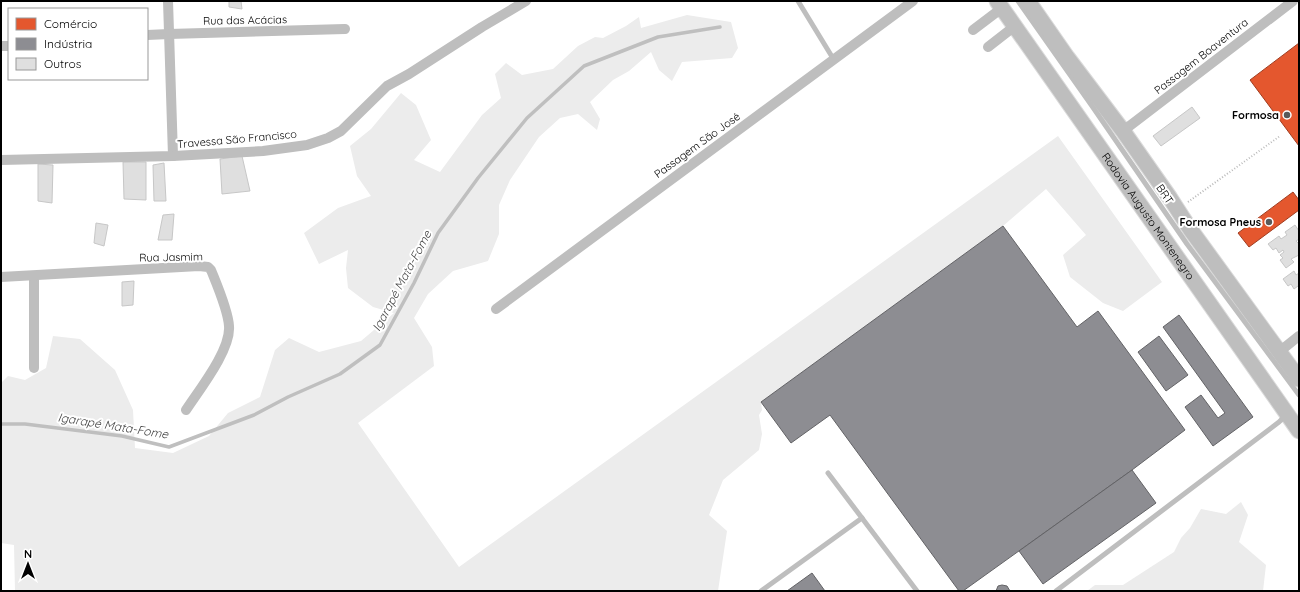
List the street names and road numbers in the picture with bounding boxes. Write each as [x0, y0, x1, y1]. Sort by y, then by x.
street label: Rua das Acácias [203, 12, 287, 28]
street label: Passagem Boaventura [1151, 15, 1251, 97]
street label: Passagem São José [651, 109, 743, 181]
street label: Travessa São Francisco [177, 127, 298, 151]
street label: Rodovia Augusto Montenegro [1099, 150, 1198, 283]
street label: BRT [1153, 181, 1177, 207]
street label: Rua Jasmim [139, 249, 203, 265]

